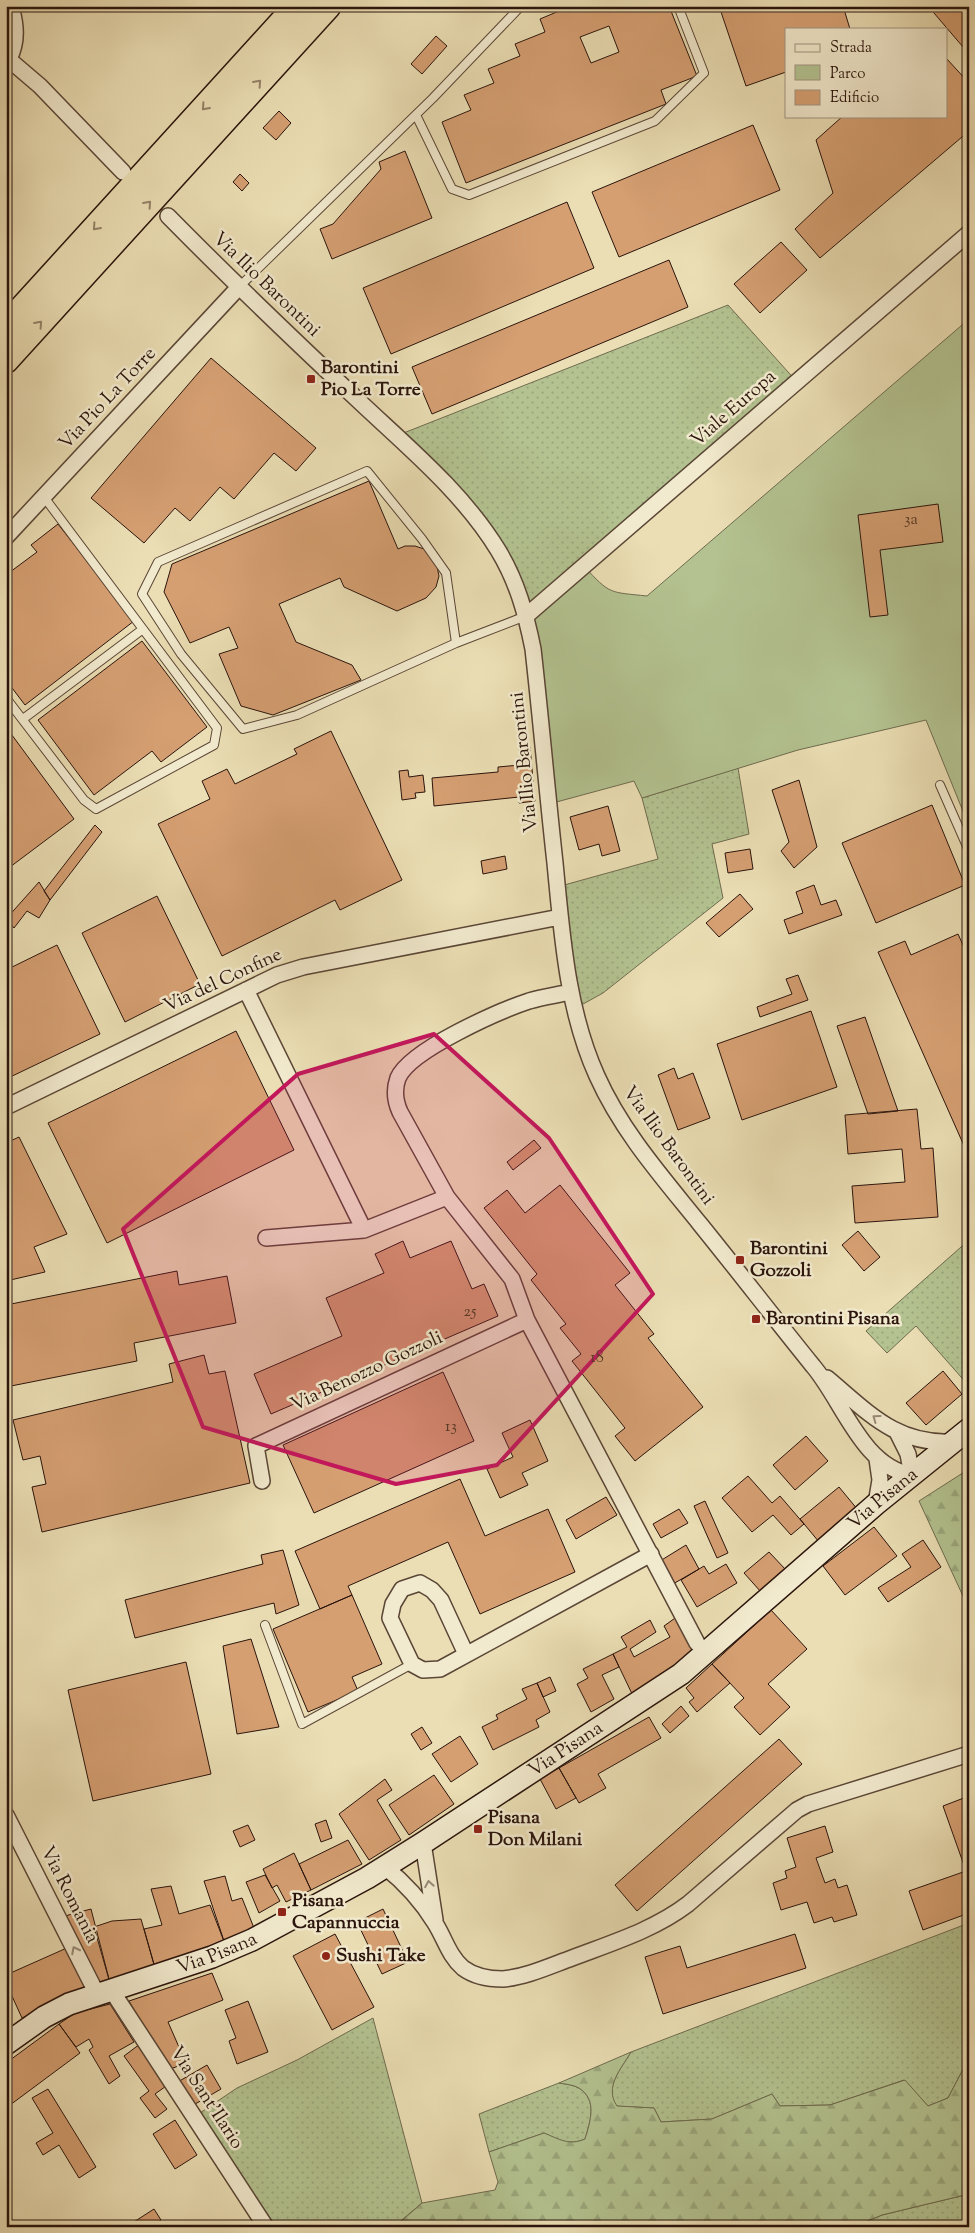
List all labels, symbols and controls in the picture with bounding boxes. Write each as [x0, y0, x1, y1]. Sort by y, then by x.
legend [785, 28, 948, 118]
text: Strada [830, 38, 872, 59]
text: Parco [830, 64, 866, 85]
one-way arrow [252, 80, 261, 89]
text: Edificio [830, 88, 879, 109]
one-way arrow [202, 101, 211, 110]
one-way arrow [143, 200, 152, 209]
one-way arrow [93, 221, 102, 230]
street label: Via Ilio Barontini [206, 226, 326, 344]
one-way arrow [33, 320, 42, 329]
street label: Via Pio La Torre [53, 341, 163, 456]
place label: Barontini Pio La Torre [321, 355, 421, 404]
street label: Viale Europa [685, 364, 783, 454]
marker: Barontini Pio La Torre [305, 373, 317, 385]
house number: 3a [904, 509, 919, 532]
street label: Via Ilio Barontini [504, 690, 546, 834]
street label: Via del Confine [159, 942, 287, 1020]
street label: Via Ilio Barontini [616, 1081, 720, 1211]
place label: Barontini Gozzoli [750, 1236, 828, 1285]
marker: Barontini Gozzoli [734, 1254, 746, 1266]
house number: 25 [464, 1301, 477, 1324]
place label: Barontini Pisana [766, 1306, 900, 1333]
marker: Barontini Pisana [750, 1313, 762, 1325]
street label: Via Benozzo Gozzoli [287, 1325, 447, 1419]
house number: 18 [590, 1347, 604, 1370]
one-way arrow [873, 1415, 882, 1424]
house number: 13 [445, 1416, 457, 1439]
street label: Via Pisana [842, 1462, 924, 1536]
street label: Via Pisana [523, 1715, 609, 1784]
place label: Pisana Don Milani [488, 1805, 583, 1854]
marker: Pisana Don Milani [472, 1823, 484, 1835]
street label: Via Romania [33, 1842, 105, 1948]
one-way arrow [424, 1879, 434, 1888]
place label: Pisana Capannuccia [292, 1888, 400, 1937]
marker: Pisana Capannuccia [276, 1906, 288, 1918]
street label: Via Pisana [173, 1926, 263, 1981]
place label: Sushi Take [336, 1943, 426, 1970]
one-way arrow [71, 1947, 81, 1956]
marker: Sushi Take [320, 1950, 332, 1962]
street label: Via Sant'Ilario [163, 2041, 249, 2155]

